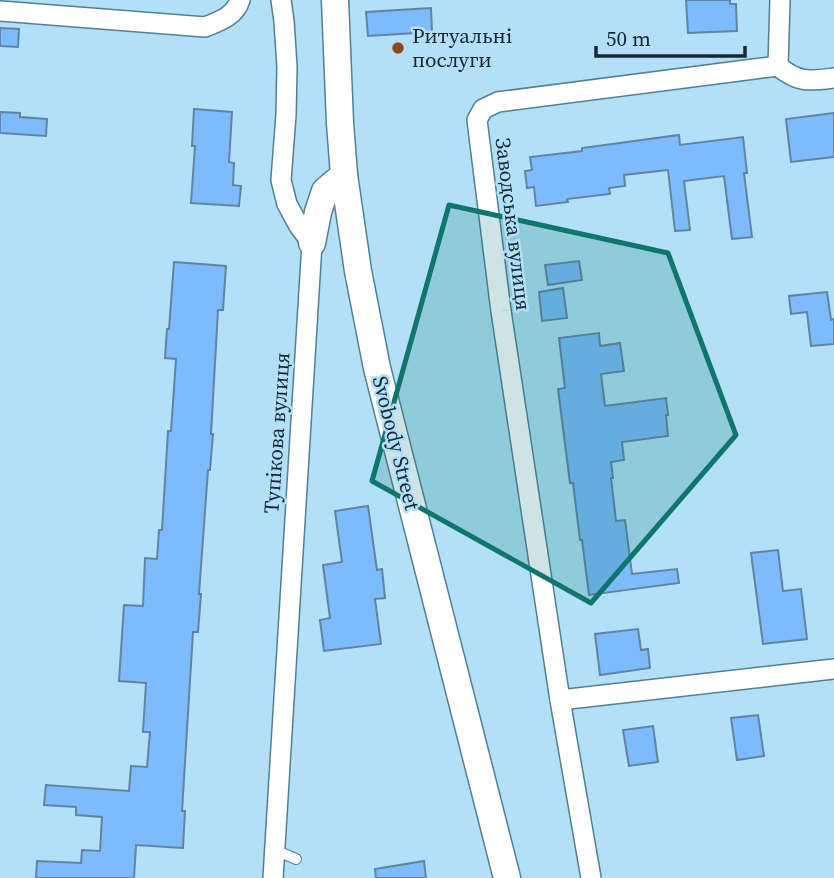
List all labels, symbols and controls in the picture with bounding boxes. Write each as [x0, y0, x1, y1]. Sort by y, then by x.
scale bar [596, 14, 745, 58]
place label: Ритуальні послуги [412, 21, 512, 74]
text: 50 m [606, 24, 651, 53]
marker: Ритуальні послуги [390, 40, 406, 56]
street label: Заводська вулиця [488, 136, 539, 312]
street label: Тупікова вулиця [256, 351, 297, 515]
street label: Svobody Street [366, 373, 427, 513]

